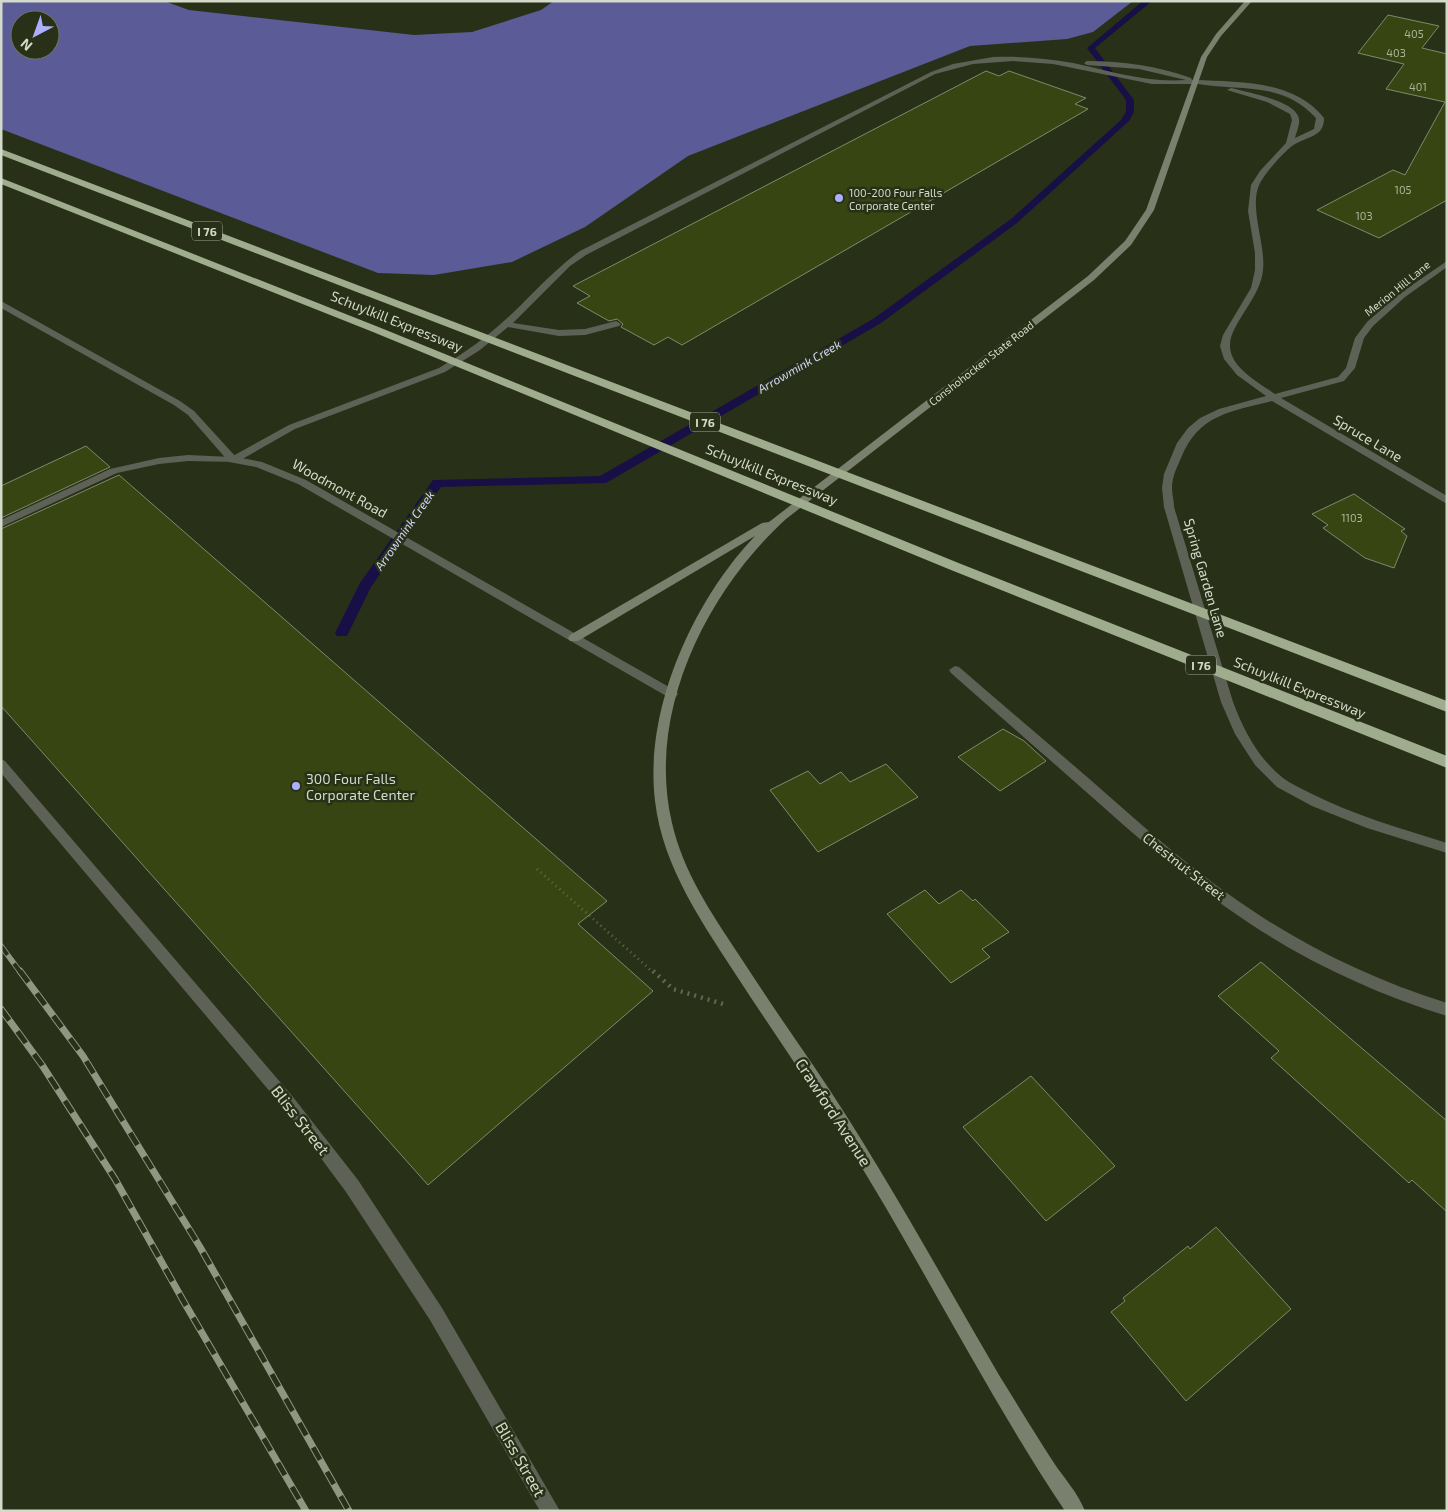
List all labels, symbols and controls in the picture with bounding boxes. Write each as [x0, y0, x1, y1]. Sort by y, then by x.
north arrow [10, 10, 60, 60]
house number: 405 [1404, 27, 1424, 40]
text: N [17, 35, 36, 55]
house number: 403 [1386, 46, 1406, 59]
house number: 401 [1409, 80, 1427, 93]
house number: 105 [1395, 183, 1412, 196]
place label: 100-200 Four Falls Corporate Center [849, 186, 943, 212]
marker: 100-200 Four Falls Corporate Center [833, 192, 845, 204]
house number: 103 [1355, 209, 1373, 222]
road number: I 76 [192, 222, 222, 240]
street label: Merion Hill Lane [1362, 258, 1432, 318]
street label: Schuylkill Expressway [328, 287, 466, 356]
street label: Conshohocken State Road [926, 318, 1036, 408]
water label: Arrowmink Creek [754, 337, 843, 396]
street label: Spruce Lane [1330, 411, 1406, 465]
road number: I 76 [690, 412, 720, 432]
street label: Schuylkill Expressway [703, 440, 841, 509]
street label: Woodmont Road [290, 455, 390, 521]
water label: Arrowmink Creek [371, 488, 437, 573]
house number: 1103 [1341, 511, 1363, 524]
street label: Spring Garden Lane [1181, 516, 1231, 640]
street label: Schuylkill Expressway [1231, 653, 1369, 722]
road number: I 76 [1186, 656, 1216, 674]
place label: 300 Four Falls Corporate Center [306, 770, 415, 803]
marker: 300 Four Falls Corporate Center [290, 780, 302, 792]
street label: Chestnut Street [1140, 829, 1228, 903]
street label: Crawford Avenue [792, 1055, 876, 1169]
street label: Bliss Street [268, 1081, 334, 1159]
street label: Bliss Street [492, 1418, 550, 1500]

